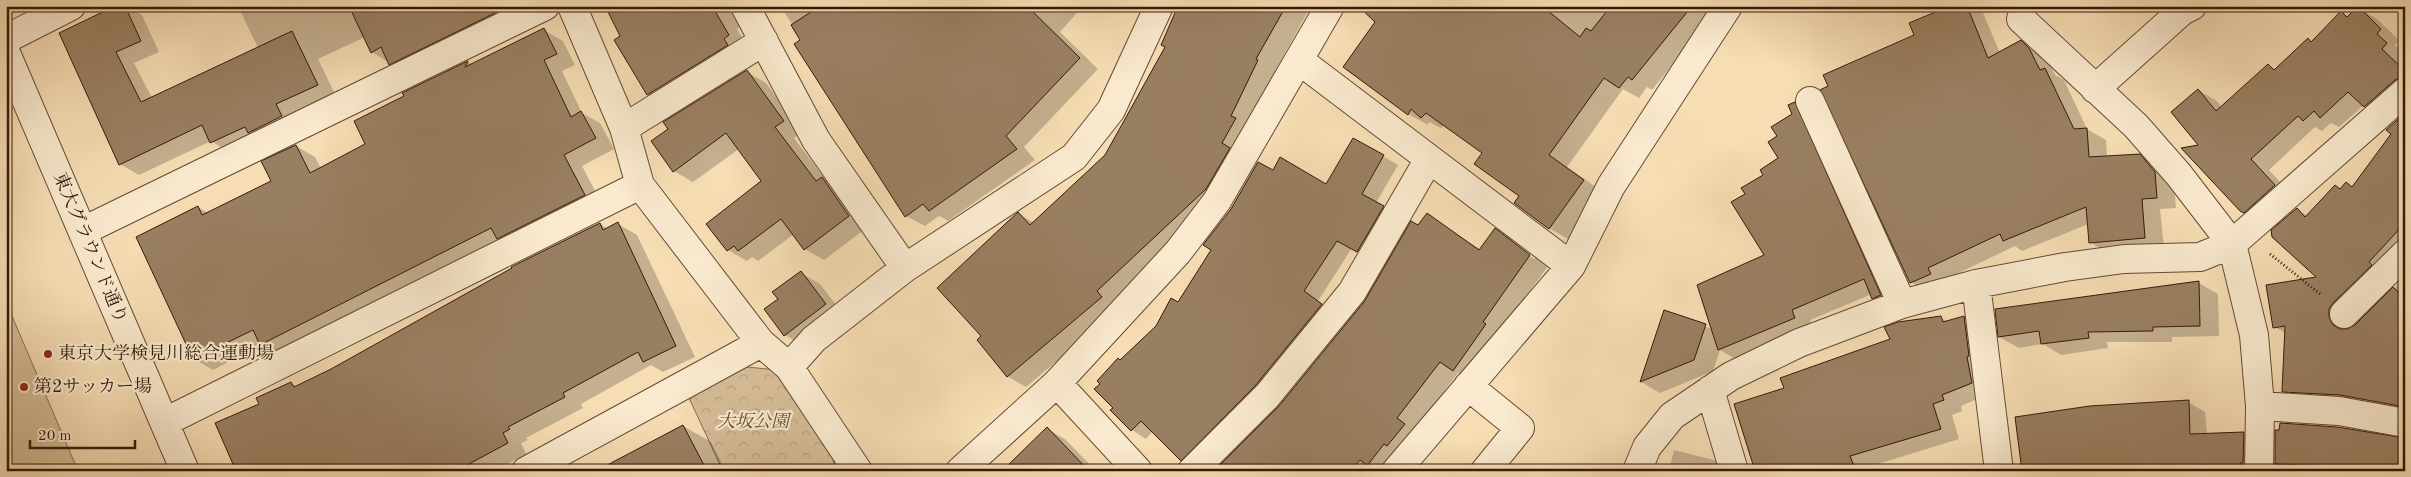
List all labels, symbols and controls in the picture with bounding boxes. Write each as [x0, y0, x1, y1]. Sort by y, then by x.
street label: 東大グラウンド通り [50, 169, 132, 326]
place label: 東京大学検見川総合運動場 [58, 343, 274, 363]
marker: 東京大学検見川総合運動場 [42, 348, 54, 360]
place label: 第2サッカー場 [34, 376, 152, 396]
marker: 第2サッカー場 [18, 381, 30, 393]
park label: 大坂公園 [717, 411, 792, 431]
scale bar [30, 417, 135, 449]
text: 20 m [38, 429, 72, 444]

